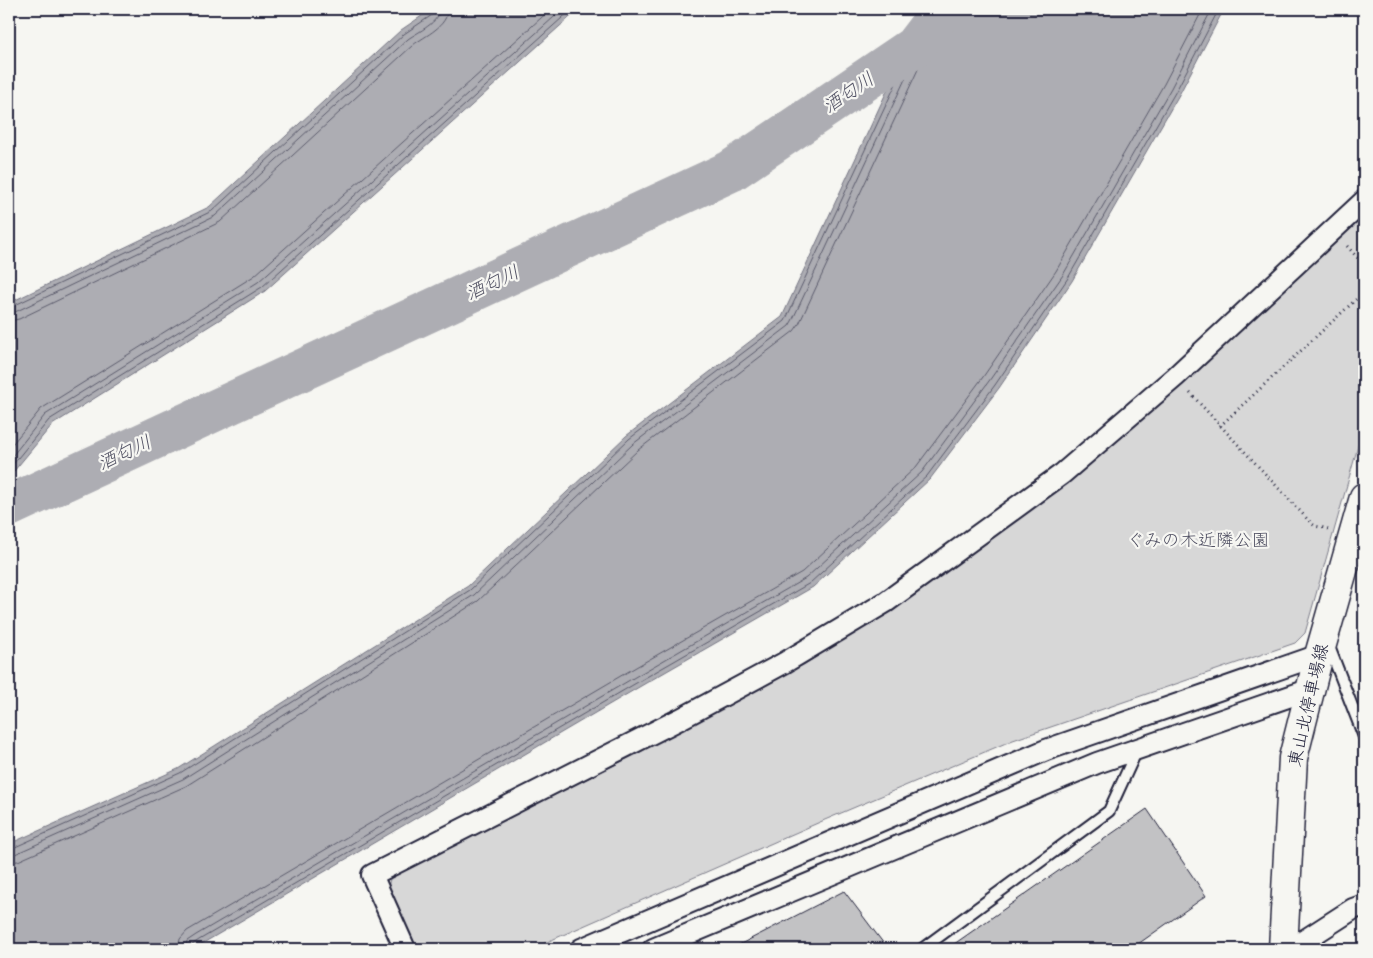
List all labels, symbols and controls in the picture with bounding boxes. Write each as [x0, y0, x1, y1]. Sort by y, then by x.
water label: 酒匂川 [818, 67, 878, 118]
water label: 酒匂川 [462, 260, 523, 305]
water label: 酒匂川 [94, 430, 155, 475]
park label: ぐみの木近隣公園 [1126, 529, 1270, 551]
street label: 東山北停車場線 [1283, 641, 1333, 769]

